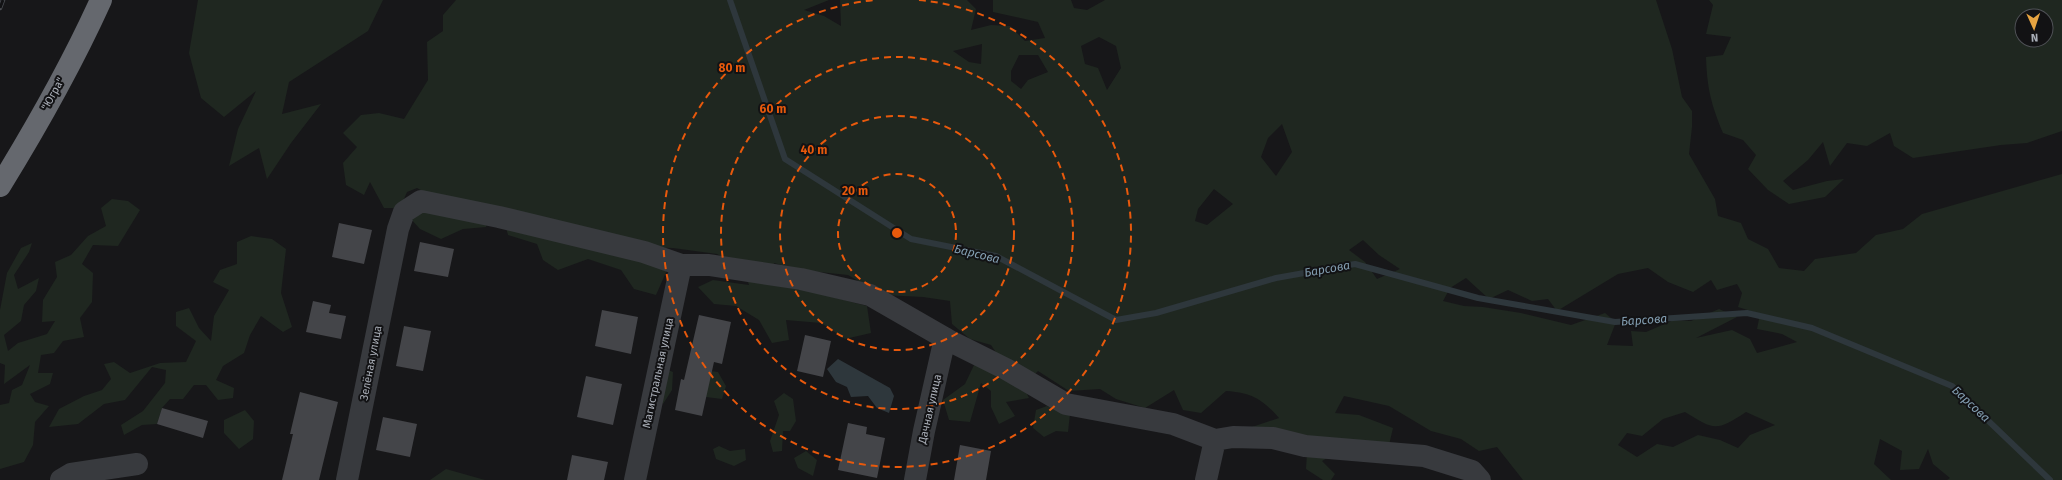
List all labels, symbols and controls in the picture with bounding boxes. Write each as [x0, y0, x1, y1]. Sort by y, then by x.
north arrow [2014, 8, 2054, 48]
text: N [2031, 31, 2038, 44]
text: 80 m [719, 61, 745, 75]
street label: "Югра" [39, 75, 67, 113]
text: 60 m [760, 102, 786, 116]
text: 40 m [801, 143, 827, 157]
text: 20 m [842, 184, 868, 198]
centre of rings [890, 226, 904, 240]
water label: Барсова [953, 242, 1001, 266]
water label: Барсова [1303, 258, 1351, 280]
water label: Барсова [1620, 311, 1668, 329]
street label: Магистральная улица [640, 317, 676, 429]
street label: Зелёная улица [357, 324, 385, 402]
street label: Дачная улица [915, 373, 944, 446]
water label: Барсова [1949, 383, 1993, 425]

